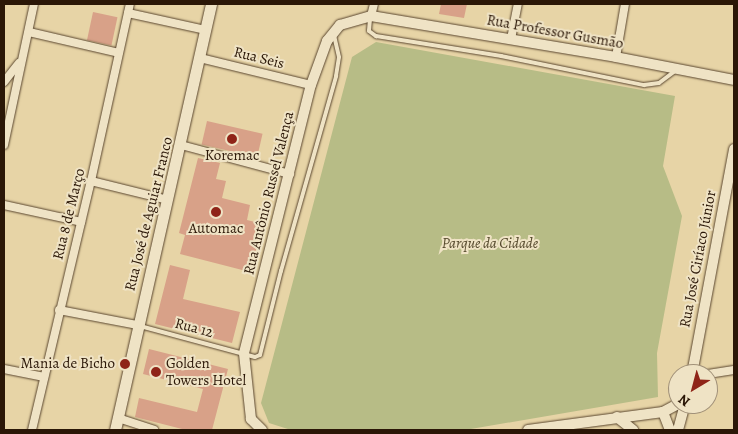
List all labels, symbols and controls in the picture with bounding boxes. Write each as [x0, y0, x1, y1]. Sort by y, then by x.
street label: Rua Professor Gusmão [485, 11, 625, 53]
street label: Rua Seis [232, 43, 286, 73]
street label: Rua Antônio Russel Valença [240, 109, 298, 277]
marker: Koremac [226, 133, 238, 145]
street label: Rua José de Aguiar Franco [121, 135, 177, 293]
place label: Koremac [205, 147, 259, 165]
street label: Rua 8 de Março [49, 166, 89, 262]
street label: Rua José Ciríaco Júnior [676, 189, 720, 329]
marker: Automac [210, 206, 222, 218]
place label: Automac [189, 220, 243, 238]
park label: Parque da Cidade [442, 235, 538, 253]
street label: Rua 12 [173, 314, 215, 342]
place label: Golden Towers Hotel [166, 354, 246, 389]
place label: Mania de Bicho [20, 355, 115, 373]
marker: Mania de Bicho [119, 358, 131, 370]
north arrow [668, 364, 718, 414]
marker: Golden Towers Hotel [150, 366, 162, 378]
text: N [674, 390, 694, 411]

